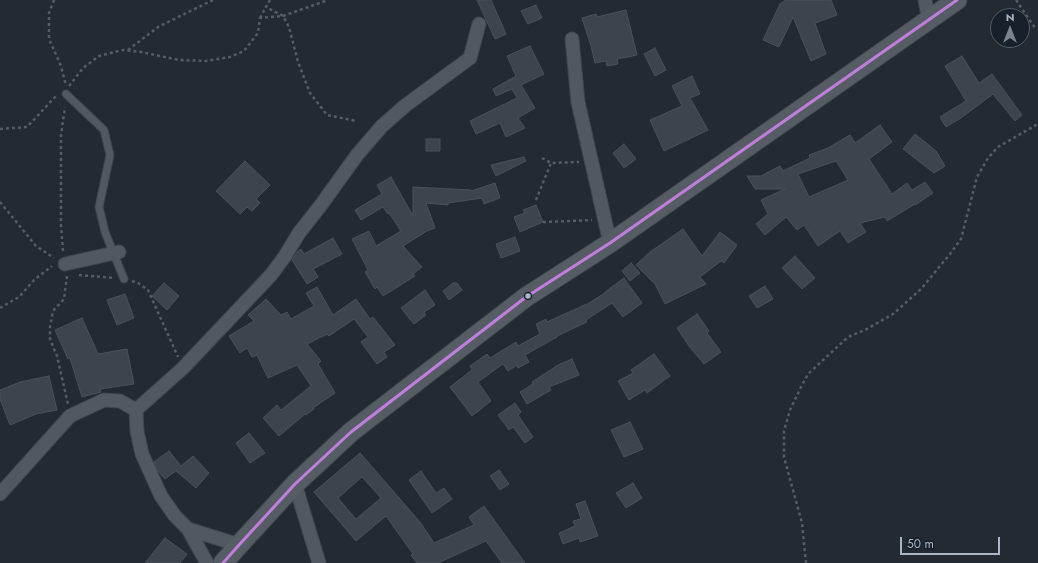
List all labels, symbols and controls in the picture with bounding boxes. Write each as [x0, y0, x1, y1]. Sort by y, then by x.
north arrow [990, 8, 1030, 48]
text: N [1006, 9, 1014, 25]
unlabelled marker [523, 291, 533, 301]
scale bar [902, 529, 1002, 555]
text: 50 m [907, 535, 934, 553]

